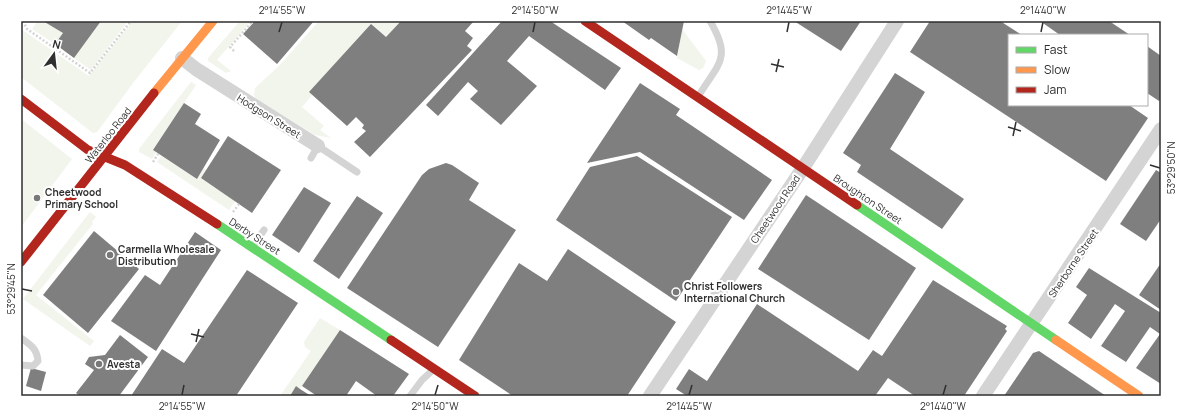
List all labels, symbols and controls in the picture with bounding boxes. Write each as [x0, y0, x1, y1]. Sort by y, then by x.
text: 2°14'55"W [259, 3, 306, 17]
text: 2°14'50"W [512, 3, 559, 17]
text: 2°14'45"W [766, 3, 812, 17]
text: 2°14'40"W [1020, 3, 1067, 17]
north arrow [34, 34, 74, 74]
legend [1008, 34, 1148, 106]
text: N [51, 36, 63, 52]
text: Fast [1044, 41, 1068, 58]
text: Slow [1044, 61, 1070, 78]
text: Jam [1044, 81, 1066, 98]
street label: Hodgson Street [234, 91, 304, 141]
street label: Waterloo Road [82, 104, 134, 166]
text: 53°29'50"N [1164, 142, 1178, 194]
street label: Broughton Street [831, 171, 905, 227]
street label: Cheetwood Road [747, 172, 803, 246]
place label: Cheetwood Primary School [45, 185, 118, 211]
marker: Cheetwood Primary School [32, 193, 42, 203]
street label: Derby Street [227, 214, 283, 258]
street label: Sherborne Street [1045, 226, 1101, 300]
place label: Carmella Wholesale Distribution [118, 242, 214, 268]
marker: Carmella Wholesale Distribution [105, 250, 115, 260]
text: 53°29'45"N [4, 263, 18, 315]
place label: Christ Followers International Church [684, 279, 785, 305]
marker: Christ Followers International Church [671, 287, 681, 297]
place label: Avesta [107, 357, 140, 371]
marker: Avesta [94, 359, 104, 369]
text: 2°14'55"W [159, 399, 206, 413]
text: 2°14'50"W [412, 399, 459, 413]
text: 2°14'45"W [666, 399, 712, 413]
text: 2°14'40"W [920, 399, 967, 413]

